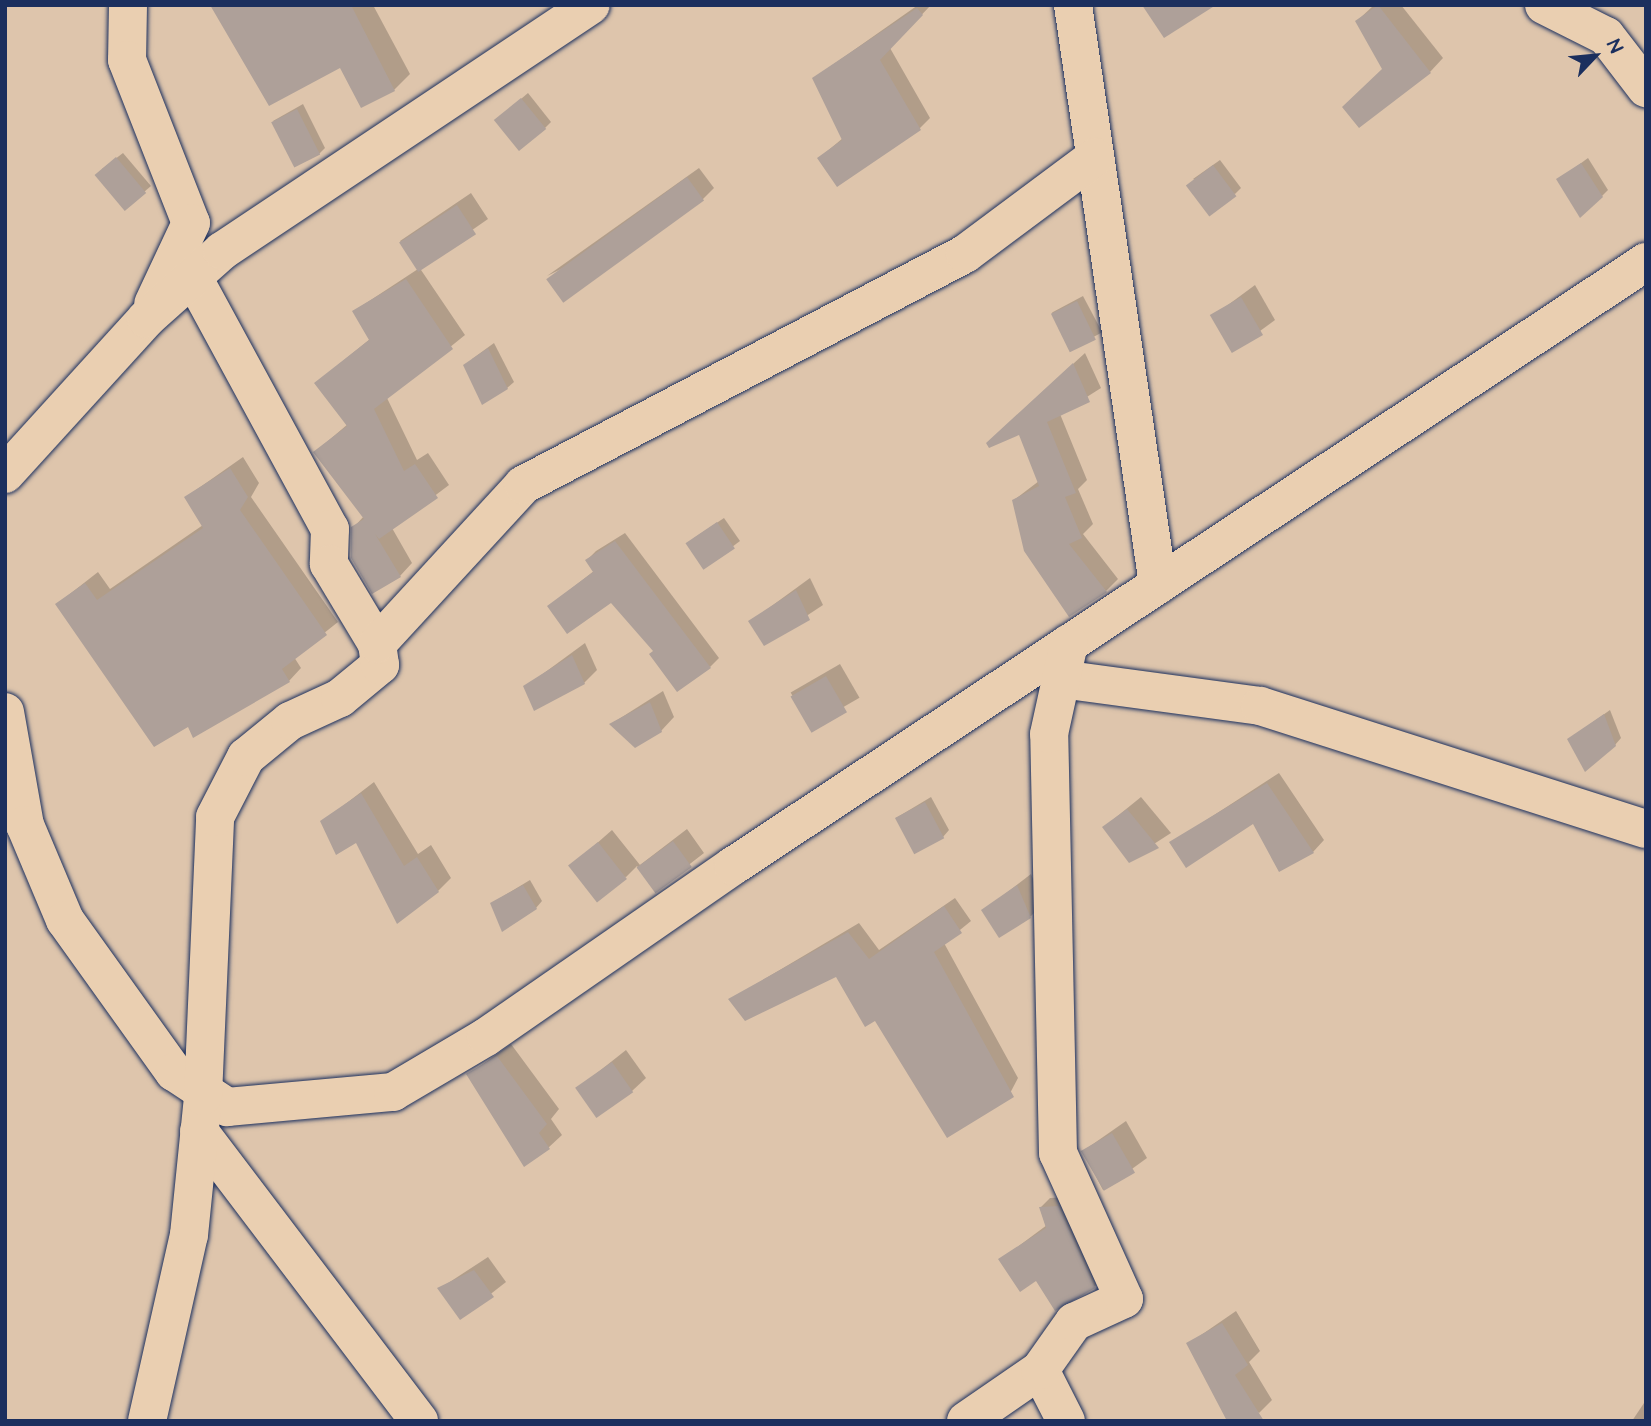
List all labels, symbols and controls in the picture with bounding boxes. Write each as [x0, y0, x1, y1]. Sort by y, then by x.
north arrow [1560, 21, 1630, 91]
text: N [1600, 35, 1629, 58]

